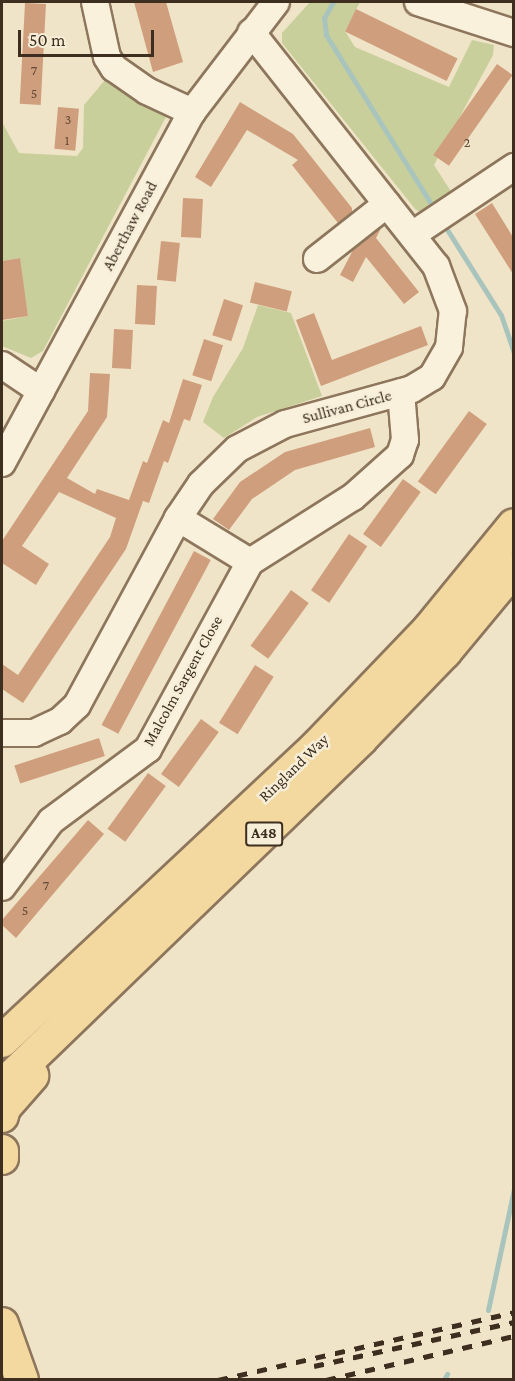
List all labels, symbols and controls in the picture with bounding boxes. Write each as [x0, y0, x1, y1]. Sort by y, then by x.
scale bar [21, 18, 158, 56]
text: 50 m [29, 30, 66, 50]
house number: 7 [31, 62, 37, 78]
house number: 5 [31, 85, 37, 101]
house number: 3 [65, 111, 71, 127]
house number: 1 [65, 132, 69, 148]
house number: 2 [464, 134, 470, 150]
street label: Aberthaw Road [98, 178, 162, 274]
street label: Sullivan Circle [300, 386, 394, 428]
street label: Malcolm Sargent Close [139, 612, 227, 750]
street label: Ringland Way [255, 730, 333, 806]
road number: A48 [244, 822, 284, 846]
house number: 7 [43, 877, 49, 893]
house number: 5 [22, 902, 28, 918]

